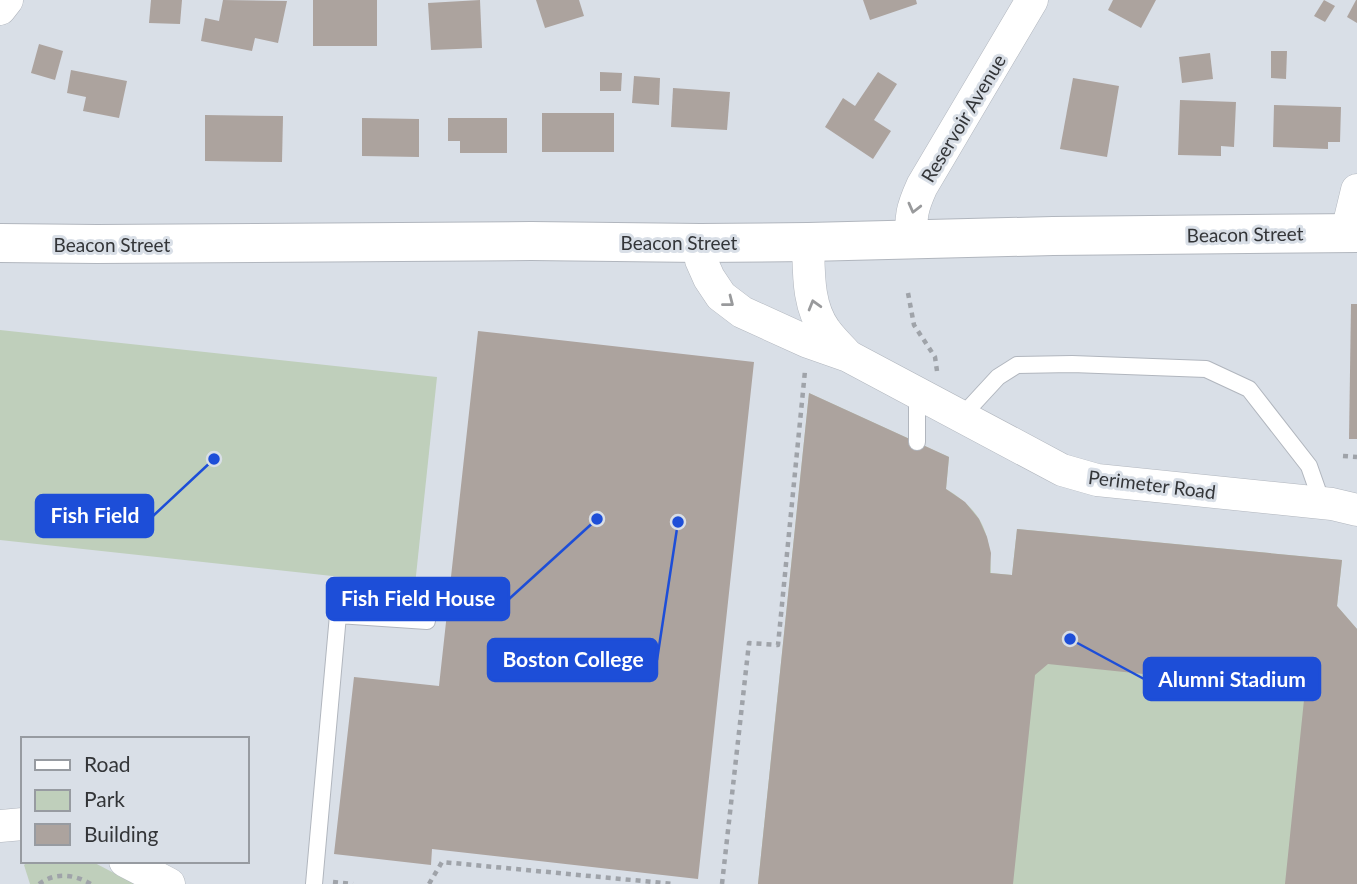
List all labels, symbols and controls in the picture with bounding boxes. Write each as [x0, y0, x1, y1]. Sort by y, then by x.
street label: Reservoir Avenue [916, 50, 1010, 186]
one-way arrow [908, 202, 922, 214]
street label: Beacon Street [1186, 221, 1304, 247]
street label: Beacon Street [621, 231, 738, 254]
street label: Beacon Street [54, 233, 171, 256]
one-way arrow [722, 293, 734, 306]
one-way arrow [808, 299, 822, 311]
street label: Perimeter Road [1087, 465, 1217, 503]
callout: Fish Field [36, 495, 153, 537]
text: Fish Field [51, 502, 139, 527]
callout: Fish Field House [327, 578, 509, 620]
text: Fish Field House [341, 585, 495, 610]
callout: Boston College [488, 639, 657, 681]
text: Boston College [502, 646, 644, 671]
callout: Alumni Stadium [1144, 658, 1320, 700]
text: Alumni Stadium [1157, 666, 1306, 691]
legend [21, 737, 248, 863]
text: Road [84, 751, 131, 776]
text: Park [84, 786, 125, 811]
text: Building [84, 821, 159, 846]

